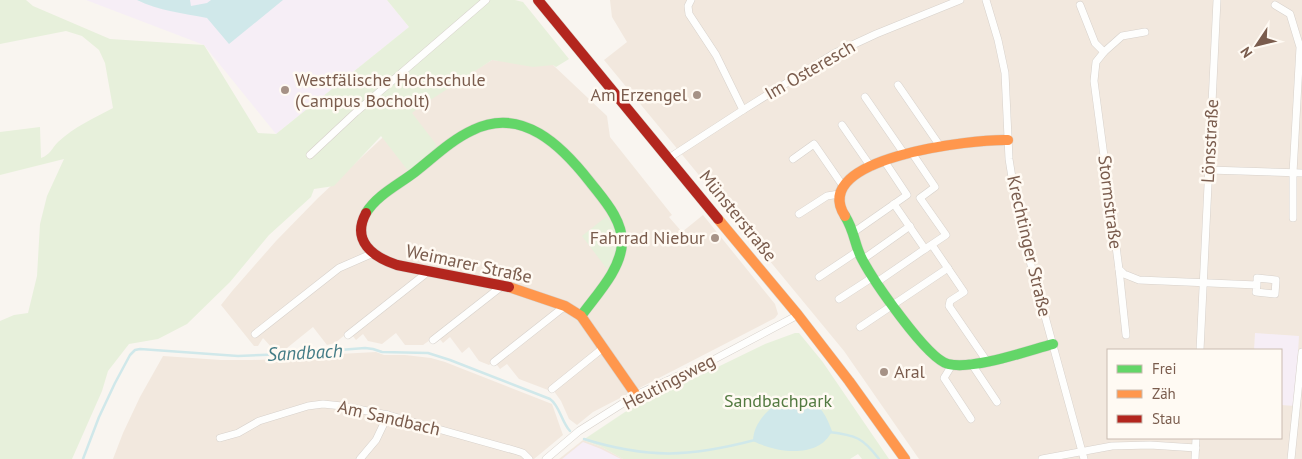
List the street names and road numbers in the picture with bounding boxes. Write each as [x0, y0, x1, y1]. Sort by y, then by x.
street label: Im Osteresch [761, 35, 859, 105]
street label: Lönsstraße [1196, 99, 1223, 183]
street label: Stormstraße [1093, 154, 1128, 250]
street label: Münsterstraße [695, 165, 782, 266]
street label: Krechtinger Straße [1002, 173, 1057, 319]
street label: Weimarer Straße [404, 239, 534, 288]
street label: Heutingsweg [619, 348, 719, 415]
street label: Am Sandbach [336, 395, 443, 440]

